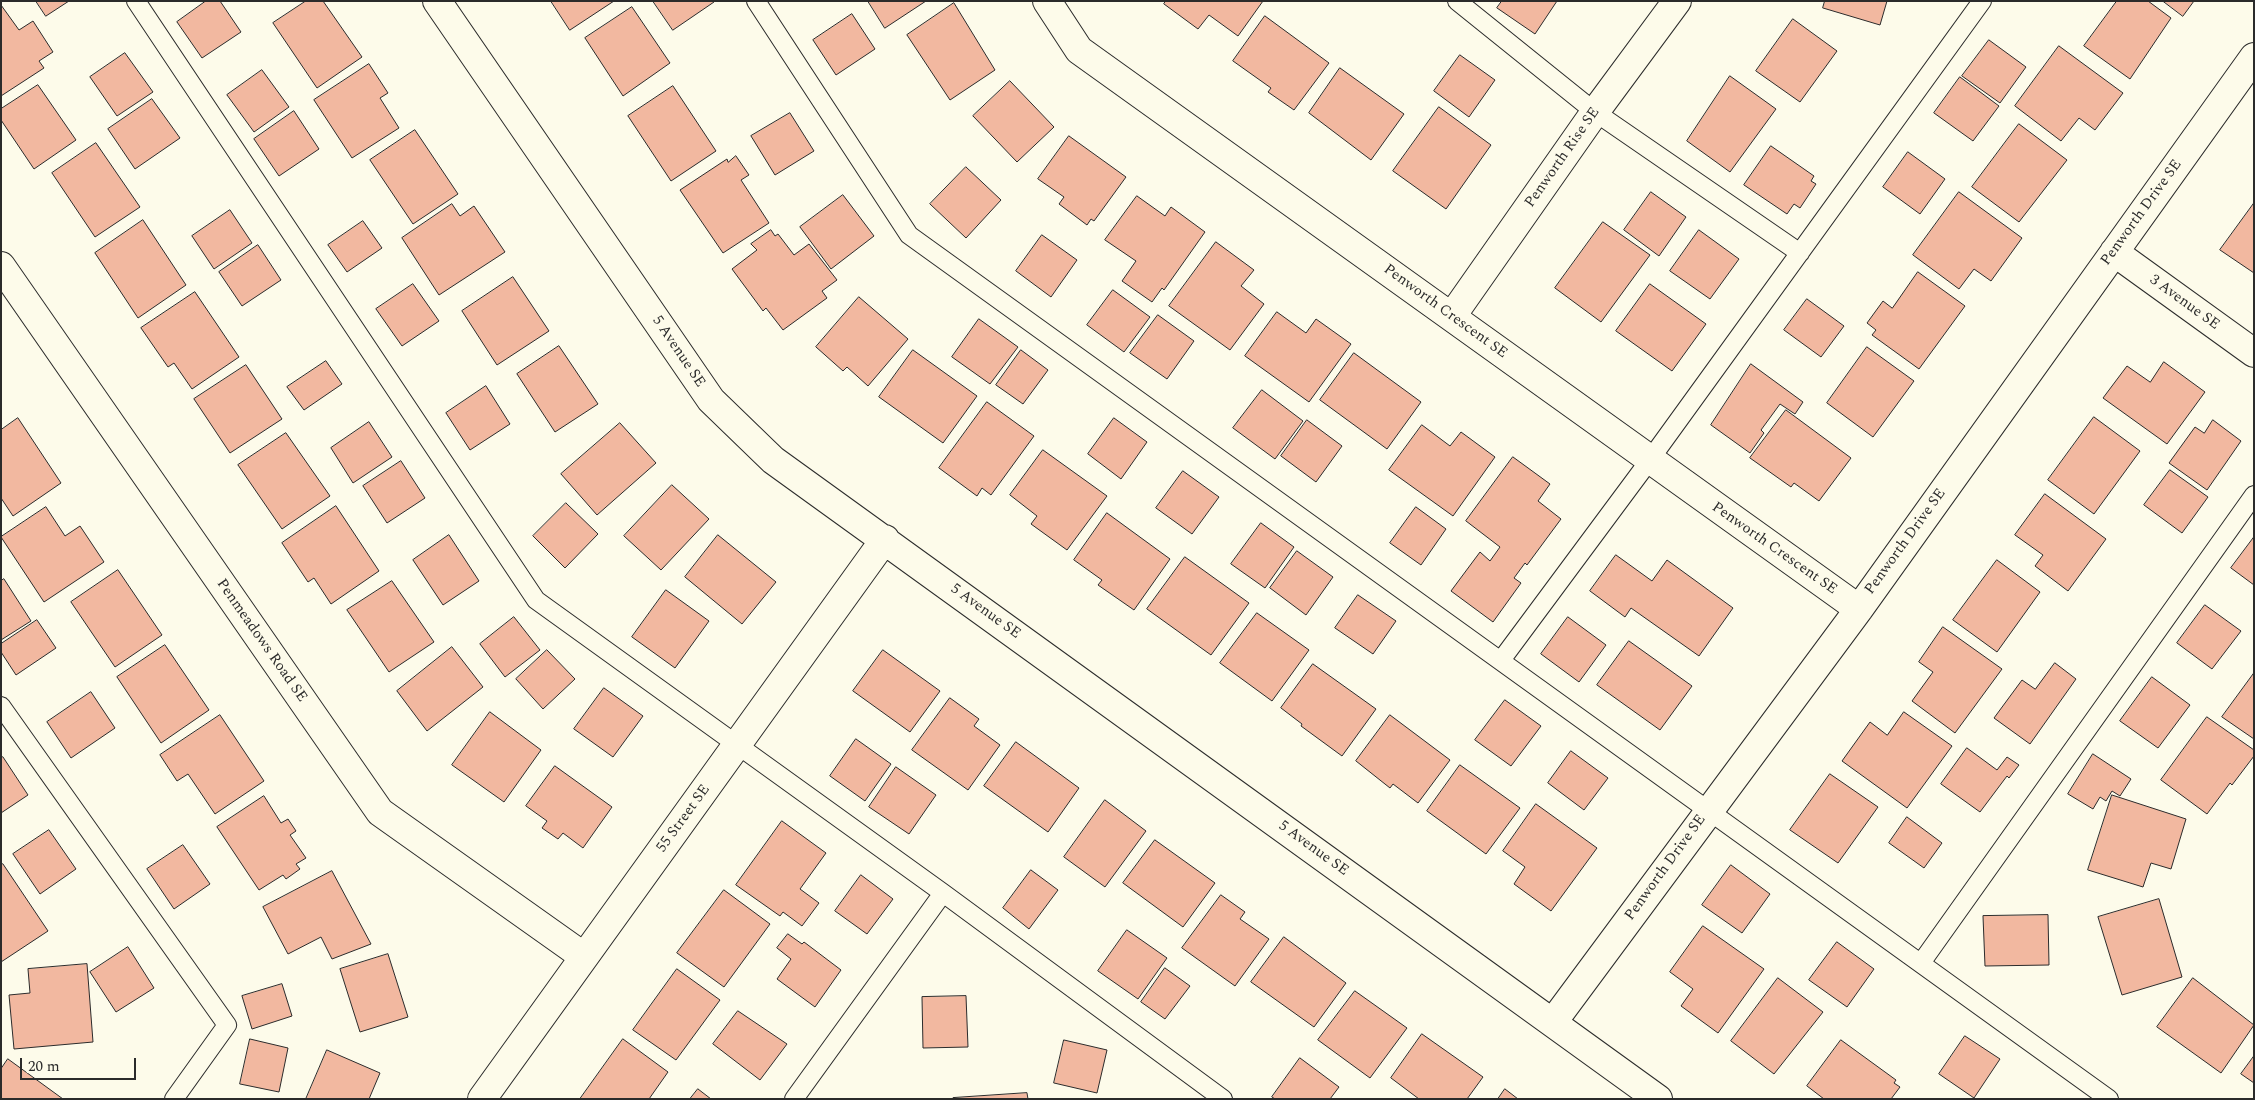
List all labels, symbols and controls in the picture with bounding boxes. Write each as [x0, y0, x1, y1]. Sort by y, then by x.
street label: Penworth Rise SE [1522, 104, 1604, 212]
street label: Penworth Drive SE [2098, 157, 2186, 269]
street label: Penworth Crescent SE [1380, 261, 1510, 363]
street label: 3 Avenue SE [2145, 272, 2223, 334]
street label: 5 Avenue SE [648, 313, 708, 391]
street label: Penworth Drive SE [1862, 486, 1950, 598]
street label: Penworth Crescent SE [1708, 499, 1840, 599]
street label: Penmeadows Road SE [212, 576, 310, 706]
street label: 5 Avenue SE [946, 581, 1024, 643]
street label: 55 Street SE [653, 782, 715, 856]
street label: Penworth Drive SE [1622, 812, 1710, 924]
street label: 5 Avenue SE [1274, 818, 1352, 880]
scale bar [22, 1048, 139, 1080]
text: 20 m [28, 1055, 60, 1078]

